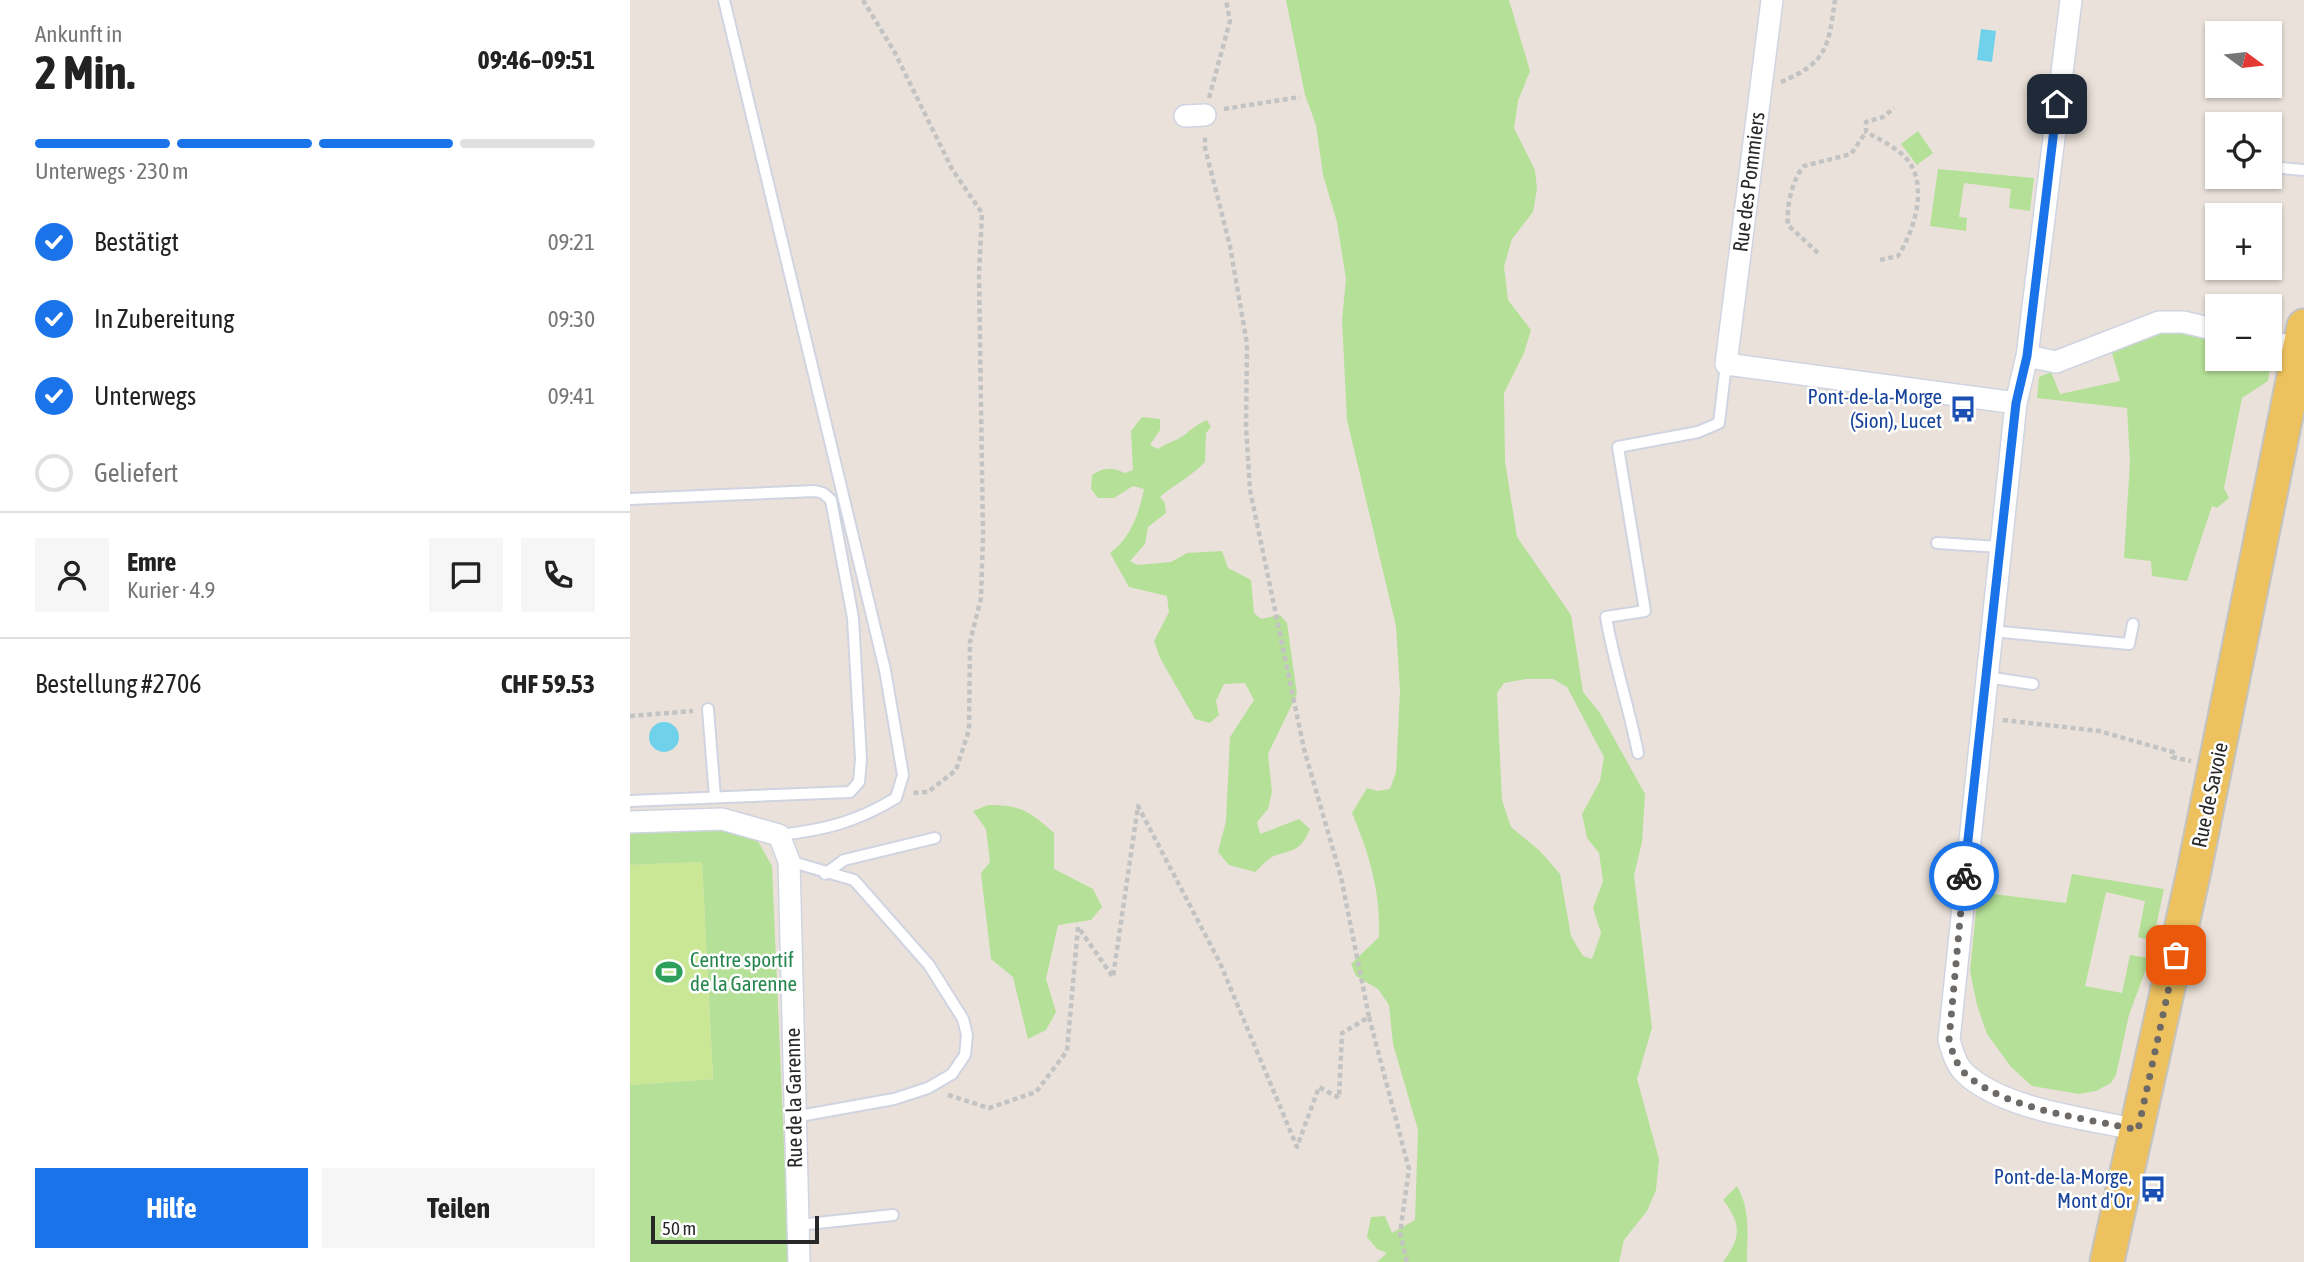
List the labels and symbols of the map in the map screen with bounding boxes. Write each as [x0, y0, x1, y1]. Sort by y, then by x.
north arrow [2205, 21, 2282, 98]
pin [2027, 74, 2087, 134]
street label: Rue des Pommiers [1728, 110, 1769, 253]
place label: Pont-de-la-Morge (Sion), Lucet [1808, 384, 1942, 432]
bus stop icon: Pont-de-la-Morge (Sion), Lucet [1948, 394, 1978, 424]
street label: Rue de Savoie [2186, 740, 2232, 849]
courier [1929, 841, 1999, 911]
pin [2146, 925, 2206, 985]
place label: Centre sportif de la Garenne [690, 947, 797, 995]
sports icon: Centre sportif de la Garenne [654, 957, 684, 987]
street label: Rue de la Garenne [780, 1028, 806, 1168]
place label: Pont-de-la-Morge, Mont d'Or [1994, 1164, 2133, 1212]
bus stop icon: Pont-de-la-Morge, Mont d'Or [2138, 1174, 2168, 1204]
scale bar [651, 1213, 819, 1245]

